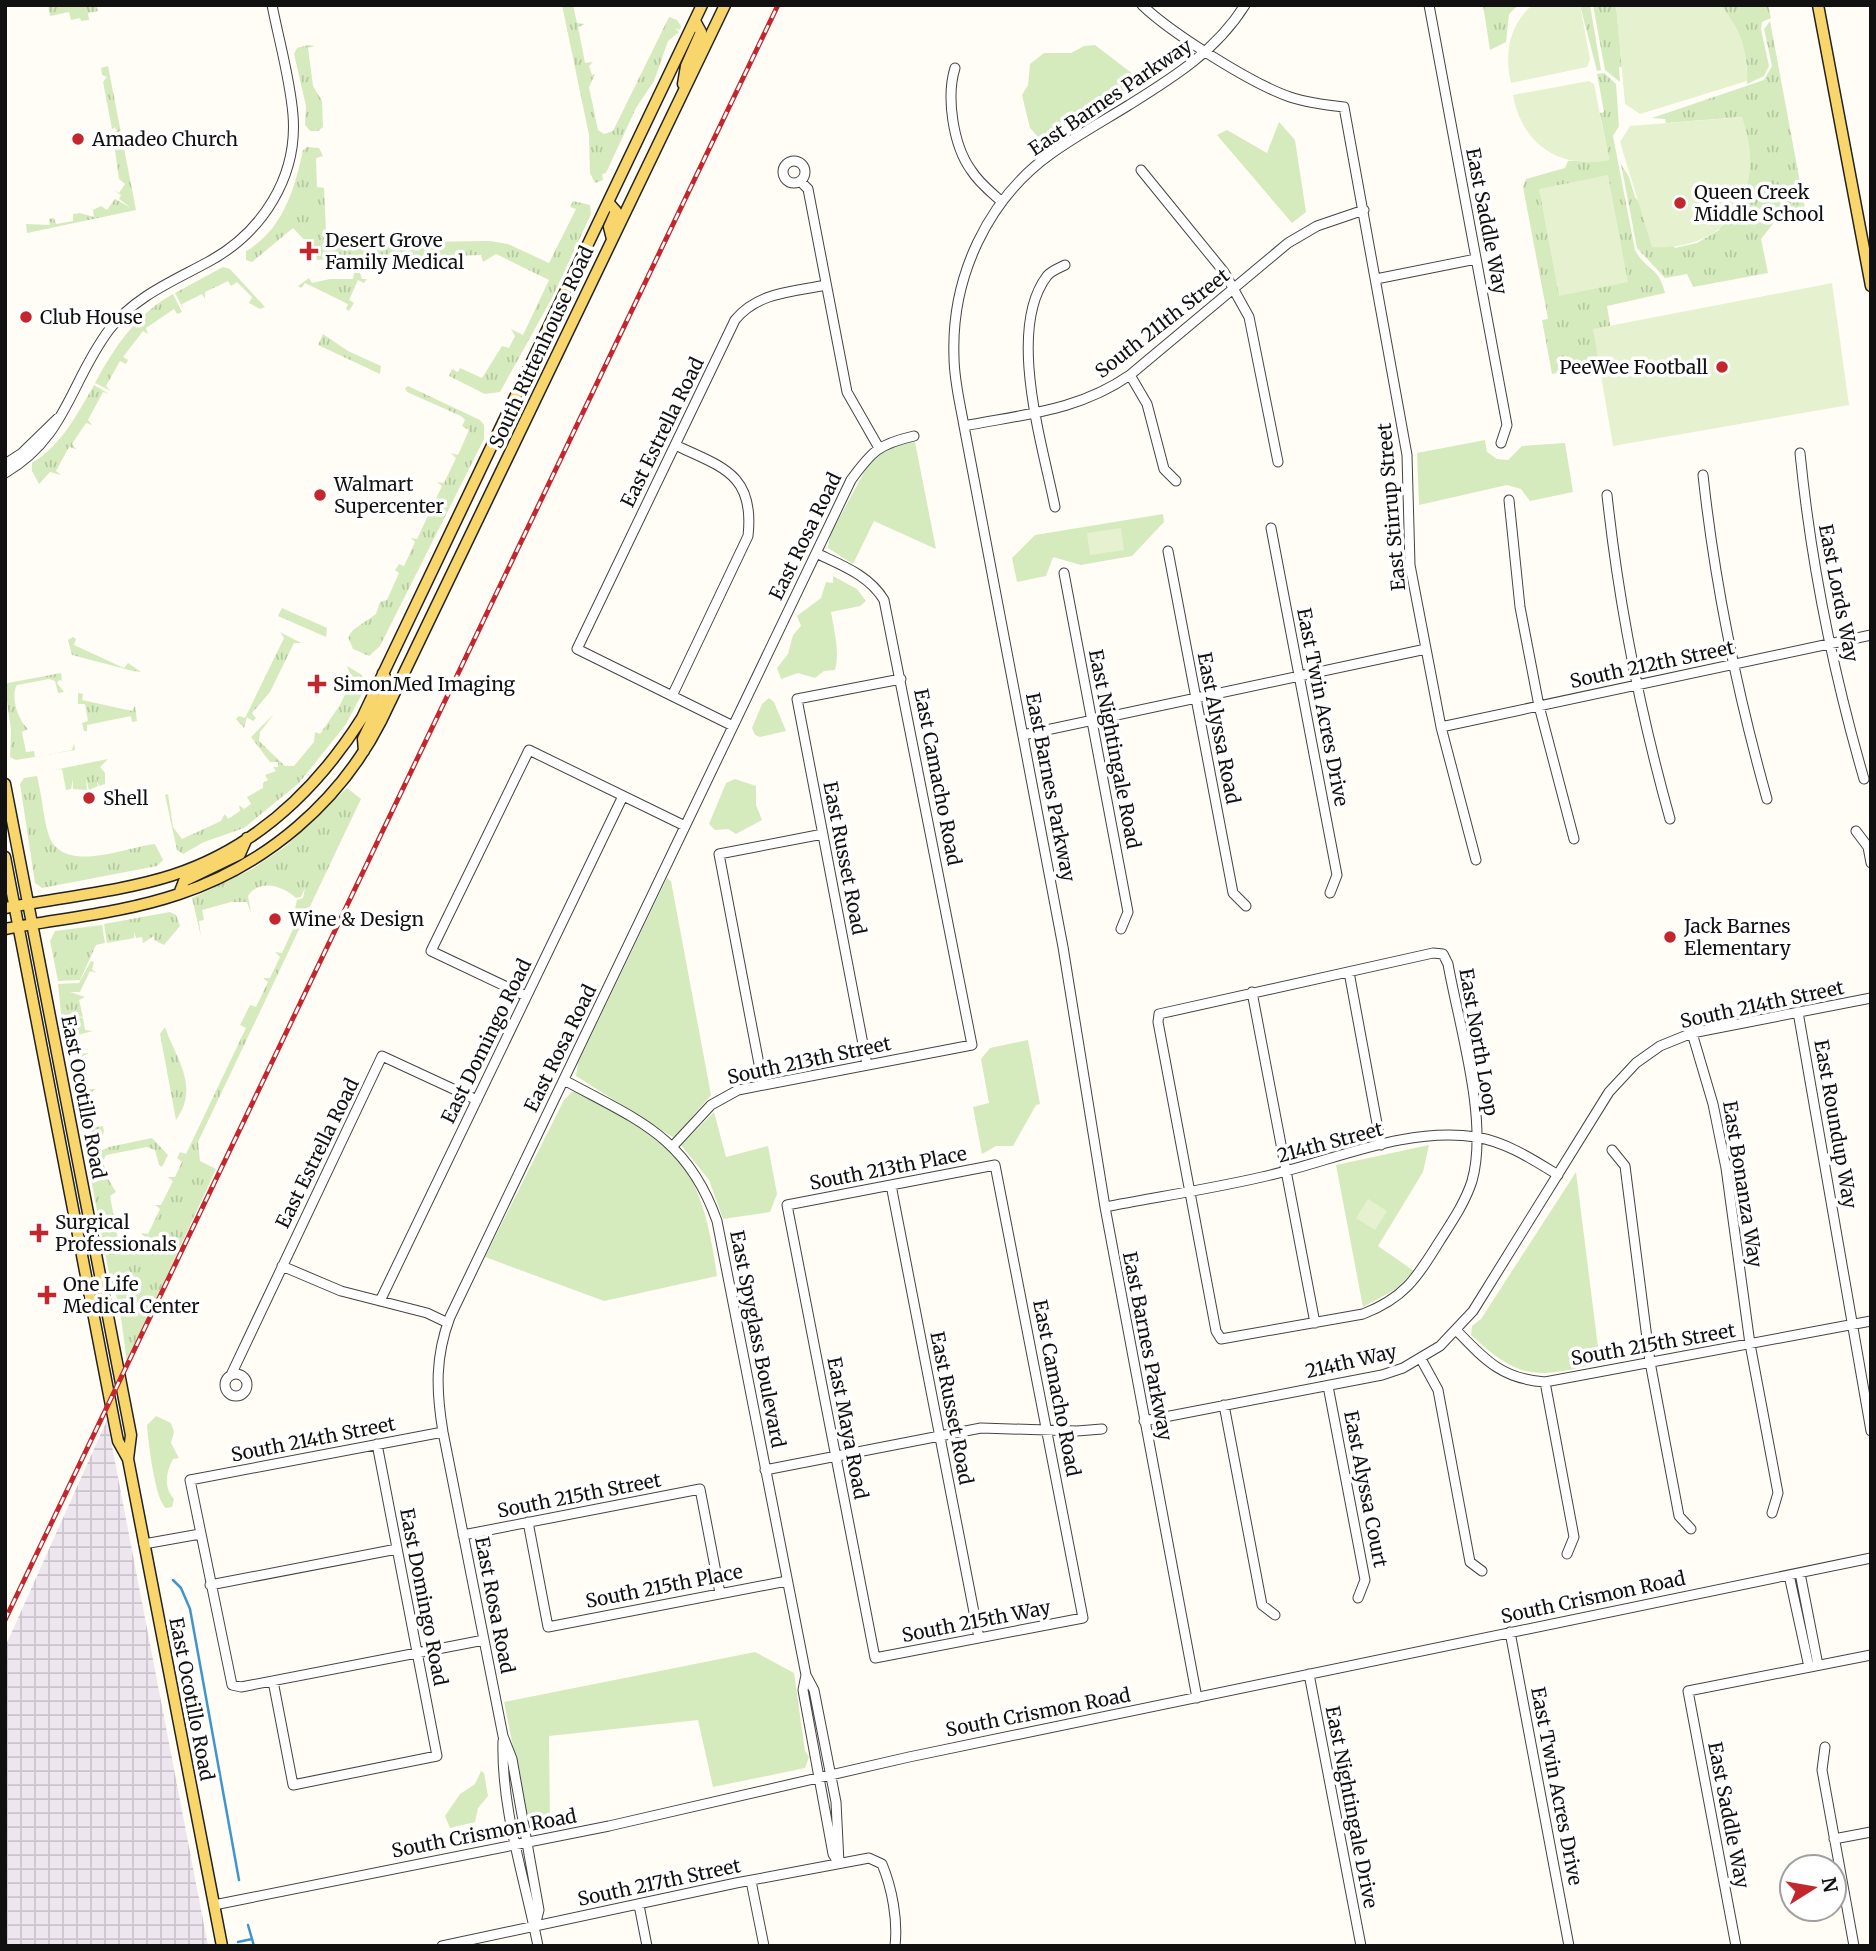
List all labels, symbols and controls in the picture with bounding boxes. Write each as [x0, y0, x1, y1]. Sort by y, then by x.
street label: East Barnes Parkway [1024, 33, 1196, 161]
place label: Amadeo Church [91, 127, 239, 151]
marker: Amadeo Church [70, 131, 86, 147]
street label: East Saddle Way [1461, 146, 1513, 296]
place label: Queen Creek Middle School [1694, 180, 1824, 226]
marker: Queen Creek Middle School [1672, 195, 1688, 211]
place label: Desert Grove Family Medical [325, 228, 464, 274]
marker: Desert Grove Family Medical [299, 241, 319, 261]
street label: South Rittenhouse Road [484, 242, 598, 452]
street label: South 211th Street [1090, 263, 1234, 383]
place label: Club House [40, 305, 143, 329]
marker: Club House [18, 309, 34, 325]
street label: East Estrella Road [615, 353, 709, 511]
place label: PeeWee Football [1559, 355, 1708, 379]
marker: PeeWee Football [1714, 359, 1730, 375]
street label: East Stirrup Street [1372, 421, 1410, 592]
street label: East Rosa Road [764, 468, 846, 604]
place label: Walmart Supercenter [333, 472, 444, 518]
marker: Walmart Supercenter [312, 487, 328, 503]
street label: East Lords Way [1814, 522, 1864, 664]
street label: East Twin Acres Drive [1292, 606, 1354, 808]
street label: South 212th Street [1568, 635, 1737, 693]
street label: East Nightingale Road [1084, 647, 1146, 851]
street label: East Alyssa Road [1193, 650, 1245, 806]
place label: SimonMed Imaging [333, 672, 515, 696]
marker: SimonMed Imaging [307, 674, 327, 694]
street label: East Camacho Road [909, 687, 967, 867]
street label: East Barnes Parkway [1021, 691, 1081, 883]
street label: East Russet Road [818, 779, 872, 937]
place label: Shell [103, 786, 148, 810]
marker: Shell [81, 790, 97, 806]
place label: Wine & Design [288, 907, 425, 931]
marker: Wine & Design [267, 911, 283, 927]
place label: Jack Barnes Elementary [1683, 914, 1791, 960]
marker: Jack Barnes Elementary [1662, 929, 1678, 945]
street label: East Domingo Road [436, 955, 536, 1127]
street label: East North Loop [1454, 967, 1504, 1117]
street label: South 214th Street [1678, 975, 1847, 1033]
street label: East Rosa Road [519, 980, 601, 1116]
street label: East Ocotillo Road [56, 1013, 112, 1181]
street label: South 213th Street [725, 1031, 894, 1089]
street label: East Roundup Way [1809, 1038, 1863, 1210]
street label: East Estrella Road [270, 1074, 364, 1232]
street label: East Bonanza Way [1718, 1099, 1768, 1269]
street label: 214th Street [1275, 1116, 1386, 1168]
street label: South 213th Place [807, 1141, 969, 1195]
place label: Surgical Professionals [55, 1210, 177, 1256]
marker: Surgical Professionals [29, 1223, 49, 1243]
street label: East Spyglass Boulevard [725, 1228, 791, 1450]
street label: East Barnes Parkway [1118, 1250, 1178, 1442]
place label: One Life Medical Center [63, 1272, 200, 1318]
marker: One Life Medical Center [37, 1285, 57, 1305]
street label: East Camacho Road [1028, 1298, 1086, 1478]
street label: South 215th Street [1569, 1318, 1738, 1370]
street label: East Russet Road [925, 1329, 979, 1487]
street label: 214th Way [1303, 1339, 1399, 1383]
street label: East Maya Road [822, 1355, 874, 1501]
street label: East Alyssa Court [1339, 1409, 1393, 1570]
street label: South 214th Street [229, 1411, 398, 1467]
street label: South 215th Street [495, 1467, 664, 1523]
street label: East Domingo Road [395, 1506, 453, 1688]
street label: East Rosa Road [470, 1535, 520, 1675]
street label: South 215th Place [583, 1559, 745, 1613]
street label: South Crismon Road [1499, 1566, 1687, 1628]
street label: South 215th Way [900, 1595, 1052, 1647]
street label: East Ocotillo Road [164, 1615, 220, 1783]
street label: South Crismon Road [943, 1682, 1133, 1742]
street label: East Twin Acres Drive [1526, 1685, 1588, 1887]
street label: East Nightingale Drive [1321, 1704, 1383, 1910]
street label: East Saddle Way [1703, 1740, 1755, 1890]
street label: South Crismon Road [389, 1803, 579, 1863]
street label: South 217th Street [575, 1853, 743, 1911]
north arrow [1778, 1853, 1848, 1923]
text: N [1816, 1875, 1843, 1894]

